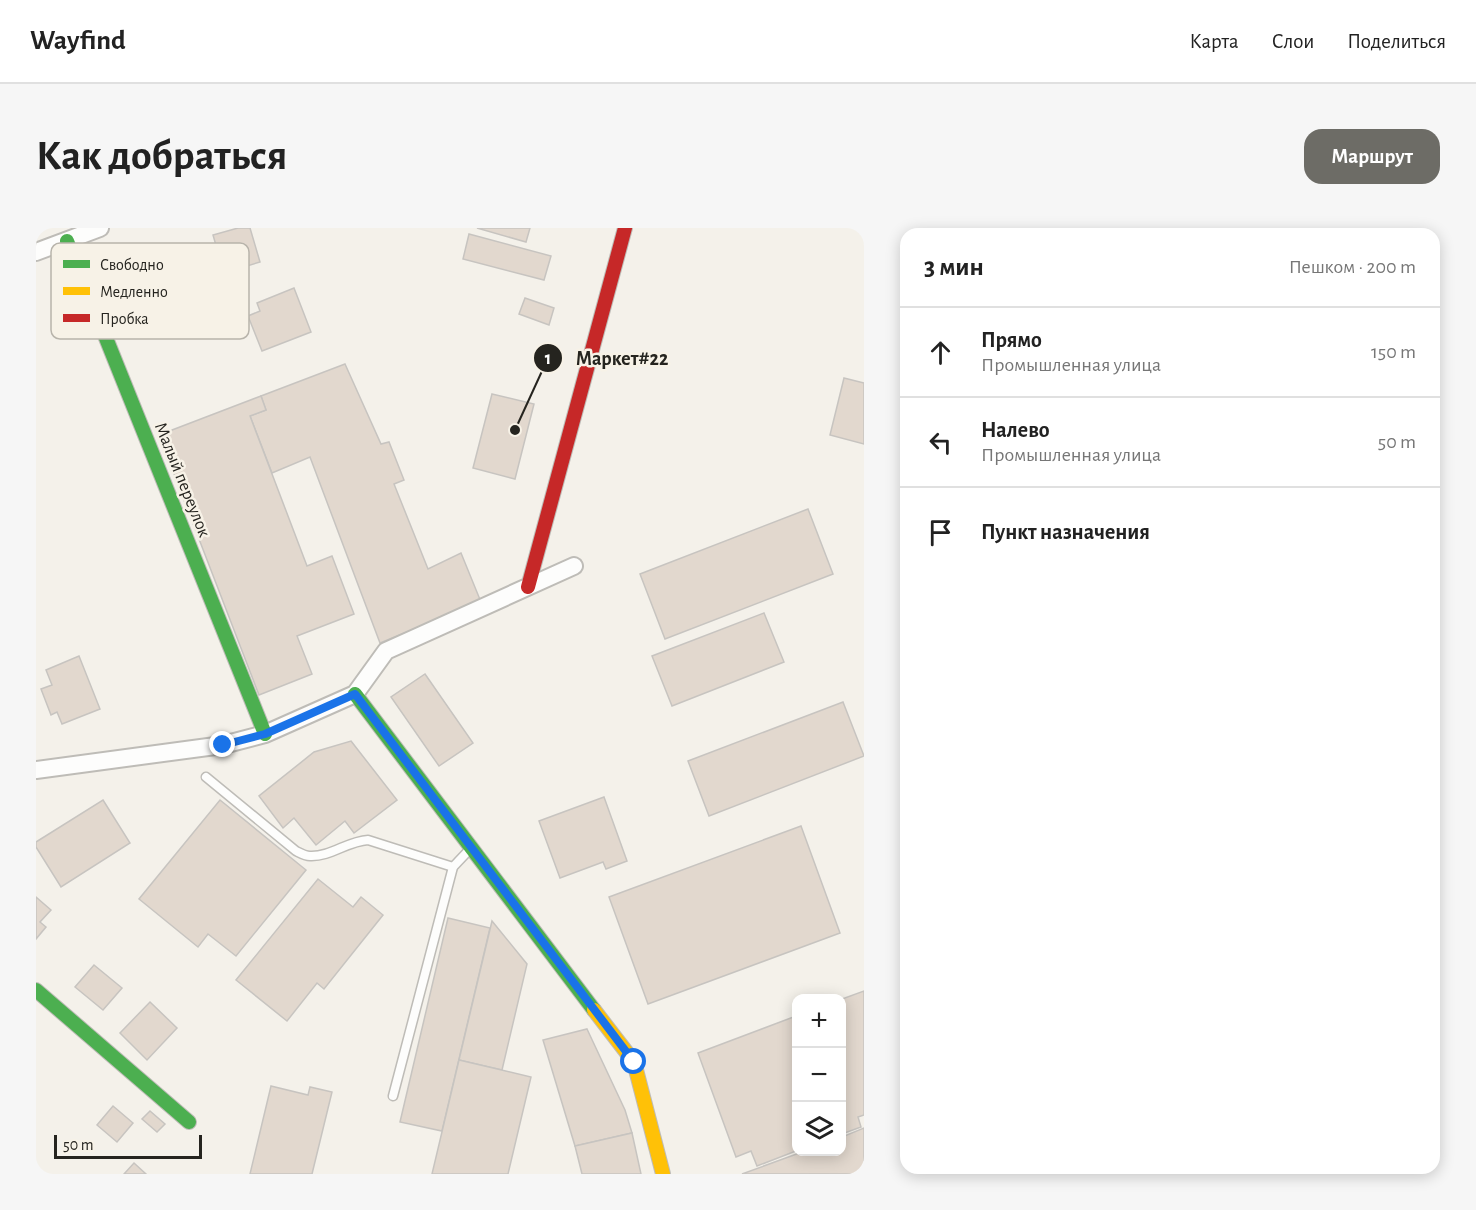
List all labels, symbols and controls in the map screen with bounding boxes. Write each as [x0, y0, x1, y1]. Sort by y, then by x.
text: Wayfind [30, 27, 126, 55]
text: Карта [1189, 31, 1239, 52]
text: Слои [1272, 31, 1314, 52]
text: Поделиться [1347, 31, 1446, 52]
button: Маршрут [1304, 129, 1440, 184]
text: Как добраться [36, 135, 287, 177]
legend [51, 243, 249, 339]
text: 3 мин [924, 254, 984, 280]
text: Свободно [100, 257, 164, 273]
text: Пешком · 200 m [1289, 257, 1416, 277]
text: Медленно [100, 284, 168, 300]
text: Пробка [100, 311, 149, 327]
text: Прямо [981, 329, 1042, 351]
icon: ahead [924, 336, 957, 369]
callout: Маркет#22 [533, 339, 680, 377]
text: 150 m [1371, 342, 1416, 362]
text: Маркет#22 [576, 349, 668, 369]
text: 1 [545, 350, 551, 368]
text: Промышленная улица [981, 355, 1161, 375]
text: Налево [981, 419, 1050, 441]
street label: Малый переулок [151, 420, 213, 541]
icon: left [924, 426, 957, 459]
text: 50 m [1378, 432, 1416, 452]
text: Промышленная улица [981, 445, 1161, 465]
icon: arrive [924, 516, 957, 549]
text: Пункт назначения [981, 521, 1150, 543]
route end [209, 731, 235, 757]
map controls [792, 994, 846, 1156]
button: + [792, 994, 846, 1048]
route start [620, 1048, 646, 1074]
button: − [792, 1048, 846, 1102]
button: layers [792, 1102, 846, 1156]
scale bar [54, 1132, 202, 1160]
text: 50 m [63, 1137, 94, 1153]

